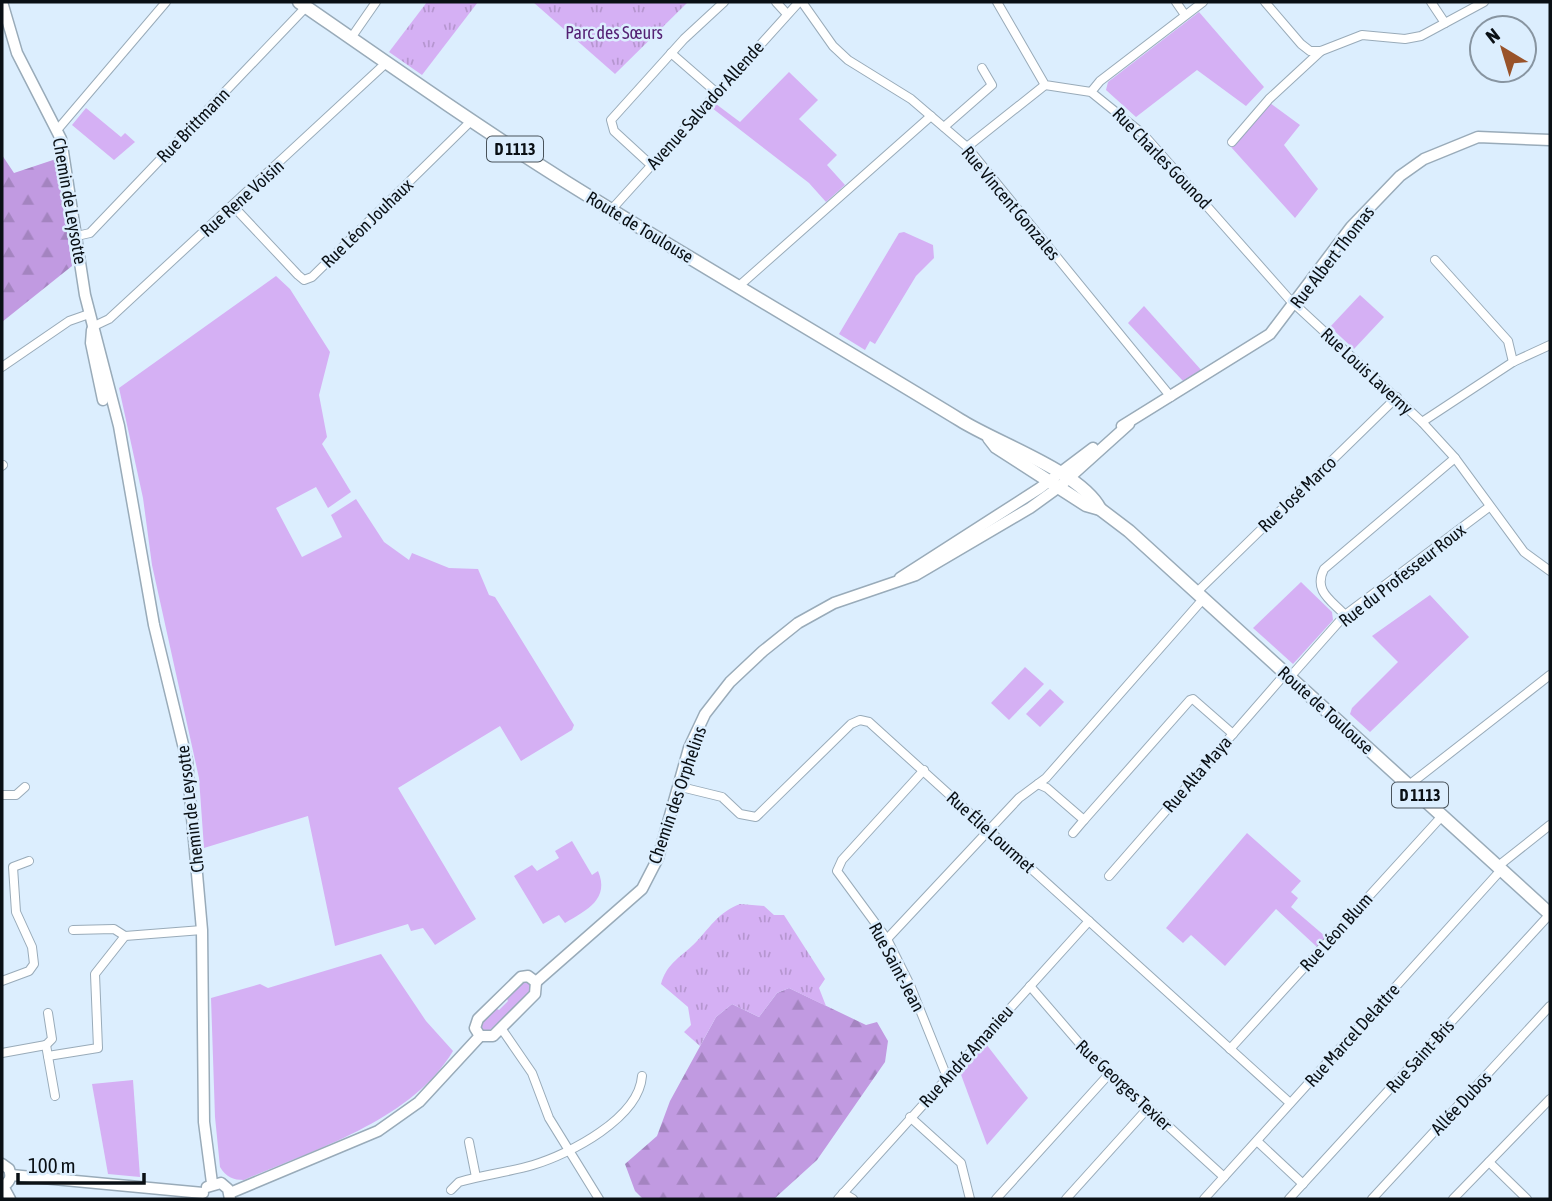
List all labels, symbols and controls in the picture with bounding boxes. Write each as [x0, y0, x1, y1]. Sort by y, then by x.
north arrow [1468, 14, 1538, 84]
park label: Parc des Sœurs [565, 22, 663, 43]
text: N [1481, 23, 1504, 48]
street label: Avenue Salvador Allende [642, 37, 768, 173]
street label: Rue Brittmann [152, 83, 234, 167]
street label: Rue Charles Gounod [1108, 103, 1216, 213]
street label: Chemin de Leysotte [49, 136, 91, 266]
road number: D 1113 [487, 136, 543, 162]
street label: Rue Vincent Gonzales [957, 142, 1065, 264]
street label: Rue Rene Voisin [196, 155, 288, 241]
street label: Rue Léon Jouhaux [317, 174, 417, 272]
street label: Route de Toulouse [583, 187, 697, 267]
street label: Rue Albert Thomas [1286, 202, 1378, 312]
street label: Rue Louis Laverny [1317, 323, 1417, 419]
street label: Rue José Marco [1254, 452, 1340, 536]
street label: Rue du Professeur Roux [1335, 519, 1469, 631]
street label: Route de Toulouse [1274, 662, 1378, 758]
street label: Chemin des Orphelins [644, 723, 710, 867]
street label: Rue Alta Maya [1158, 732, 1236, 816]
street label: Chemin de Leysotte [172, 744, 208, 874]
road number: D 1113 [1392, 782, 1448, 808]
street label: Rue Élie Lourmet [943, 787, 1039, 877]
street label: Rue Léon Blum [1295, 889, 1377, 975]
street label: Rue Saint-Jean [865, 919, 929, 1015]
street label: Rue Marcel Delattre [1300, 979, 1404, 1091]
street label: Rue André Amanieu [915, 1001, 1017, 1111]
street label: Rue Saint-Bris [1382, 1015, 1458, 1097]
street label: Rue Georges Texier [1072, 1035, 1177, 1135]
street label: Allée Dubos [1426, 1067, 1496, 1139]
scale bar [18, 1142, 144, 1186]
text: 100 m [28, 1153, 76, 1177]

